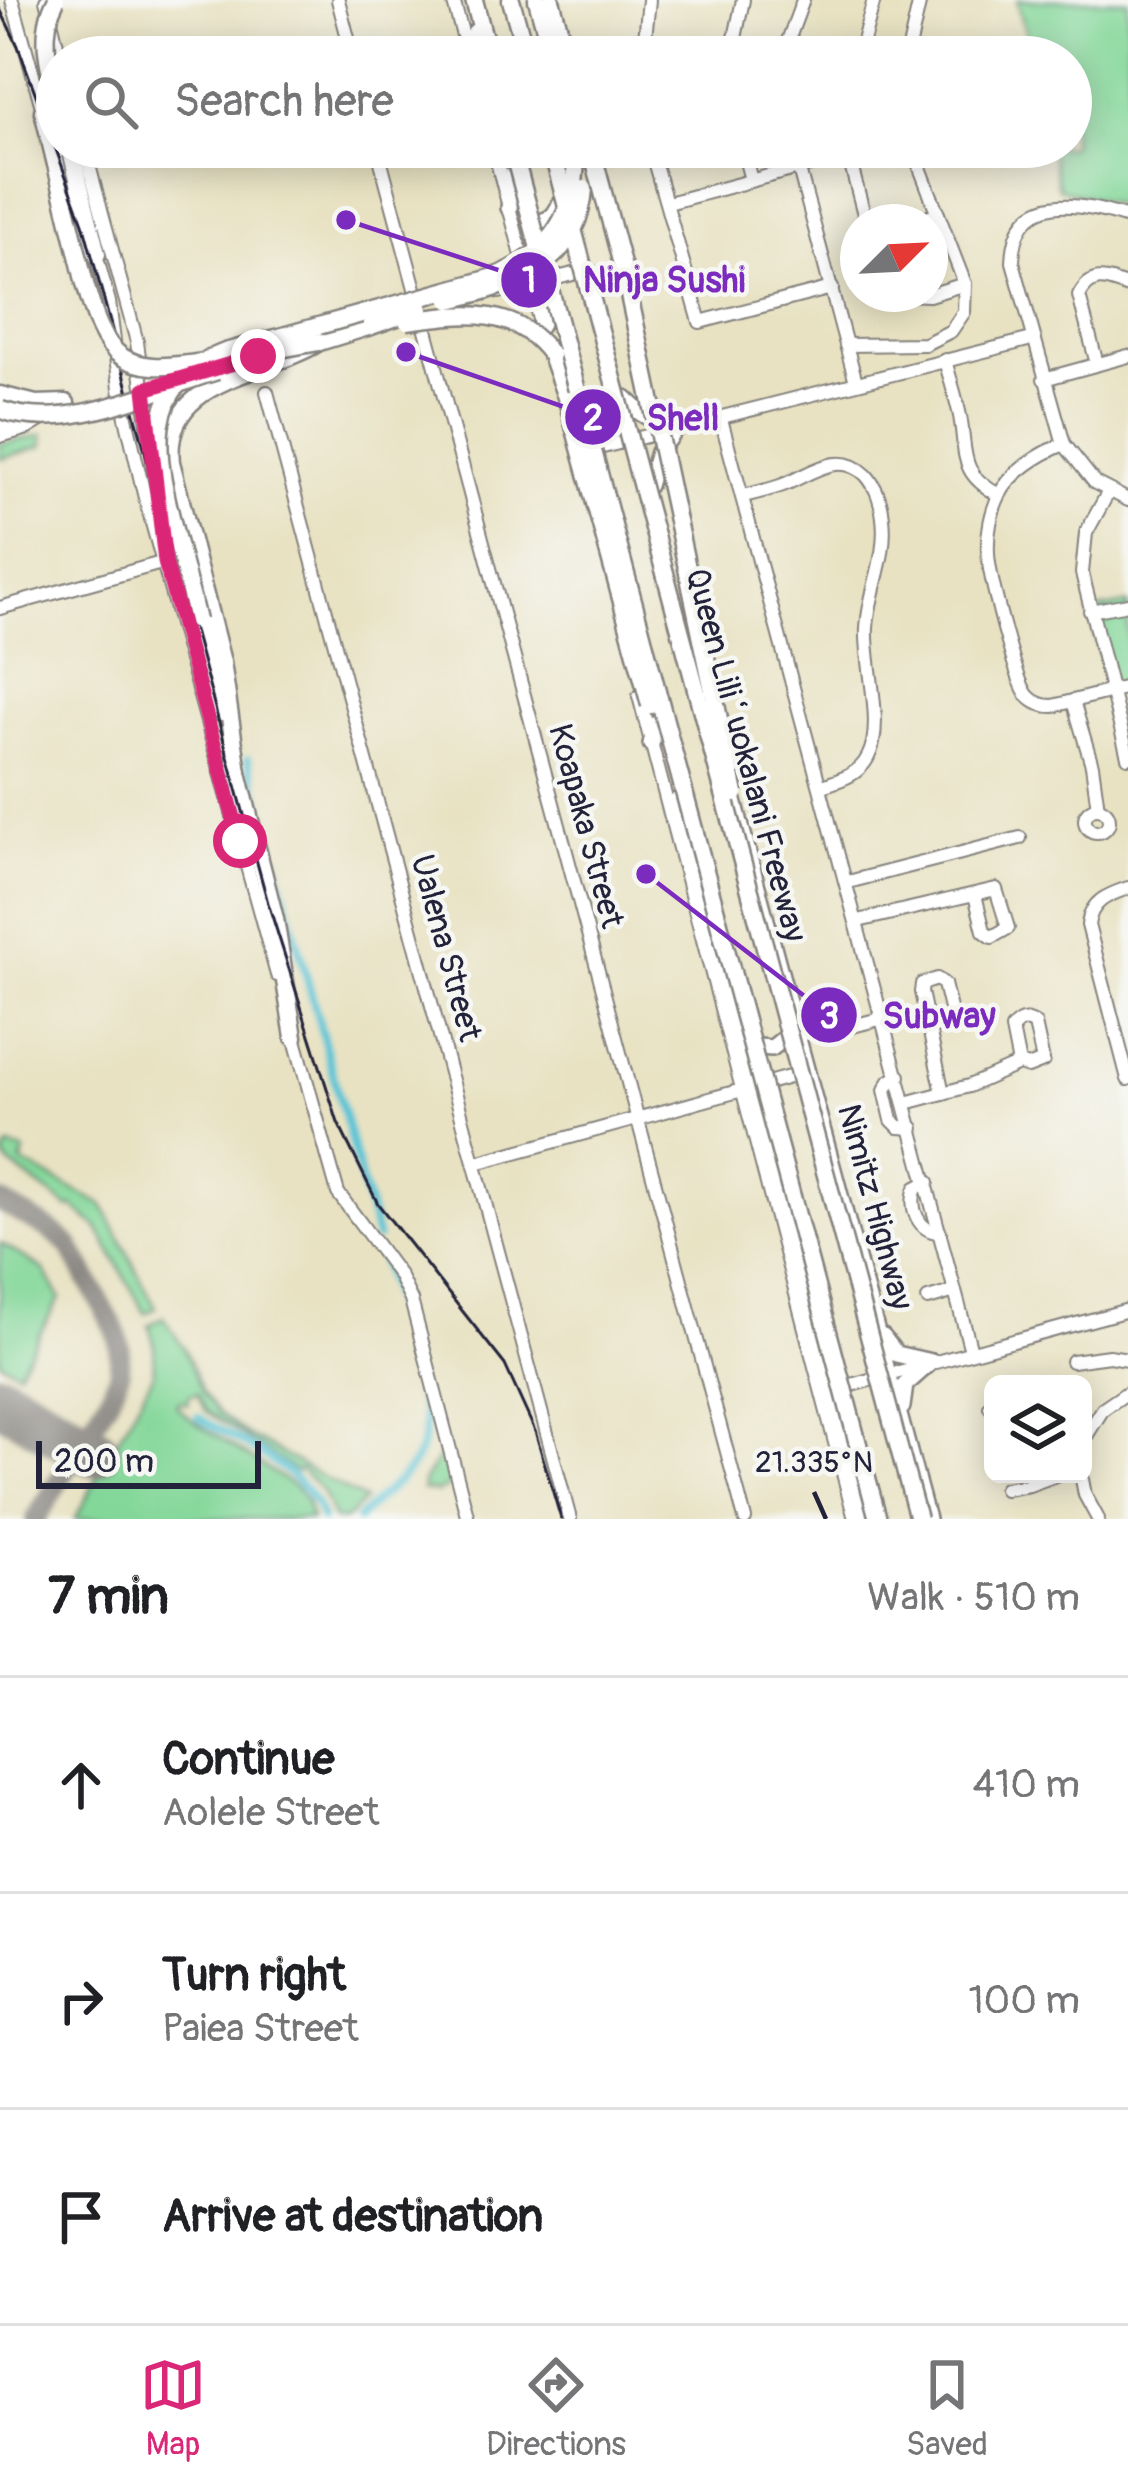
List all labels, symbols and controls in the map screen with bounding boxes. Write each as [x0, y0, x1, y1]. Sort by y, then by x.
search box [36, 36, 1092, 168]
icon: search [78, 69, 144, 135]
text: Search here [174, 74, 394, 130]
north arrow [840, 204, 948, 312]
callout: Ninja Sushi [499, 244, 770, 316]
text: 1 [522, 258, 536, 303]
text: Ninja Sushi [583, 258, 745, 303]
route end [231, 329, 285, 383]
callout: Shell [563, 381, 743, 453]
text: 2 [583, 396, 603, 441]
text: Shell [647, 396, 719, 441]
street label: Queen Liliʻuokalani Freeway [676, 564, 816, 946]
street label: Koapaka Street [539, 719, 633, 933]
route start [213, 814, 267, 868]
street label: Ualena Street [401, 850, 491, 1046]
callout: Subway [799, 979, 1020, 1051]
text: 3 [819, 994, 839, 1039]
text: Subway [882, 994, 996, 1039]
street label: Nimitz Highway [828, 1100, 922, 1314]
map controls [984, 1375, 1092, 1483]
button: layers [984, 1375, 1092, 1483]
scale bar [36, 1435, 261, 1488]
text: 200 m [54, 1441, 154, 1482]
text: 21.335°N [755, 1444, 873, 1481]
text: 7 min [48, 1565, 169, 1629]
text: Walk · 510 m [867, 1573, 1080, 1622]
text: Continue [162, 1732, 335, 1788]
icon: ahead [48, 1752, 114, 1818]
text: 410 m [972, 1760, 1080, 1809]
text: Aolele Street [162, 1788, 380, 1837]
text: Turn right [162, 1948, 346, 2004]
icon: right [48, 1968, 114, 2034]
text: 100 m [968, 1976, 1080, 2025]
text: Paiea Street [162, 2004, 359, 2053]
icon: arrive [48, 2184, 114, 2250]
text: Arrive at destination [162, 2189, 543, 2245]
tab: Map [140, 2352, 206, 2465]
tab: Directions [486, 2352, 626, 2465]
tab: Saved [906, 2352, 988, 2465]

